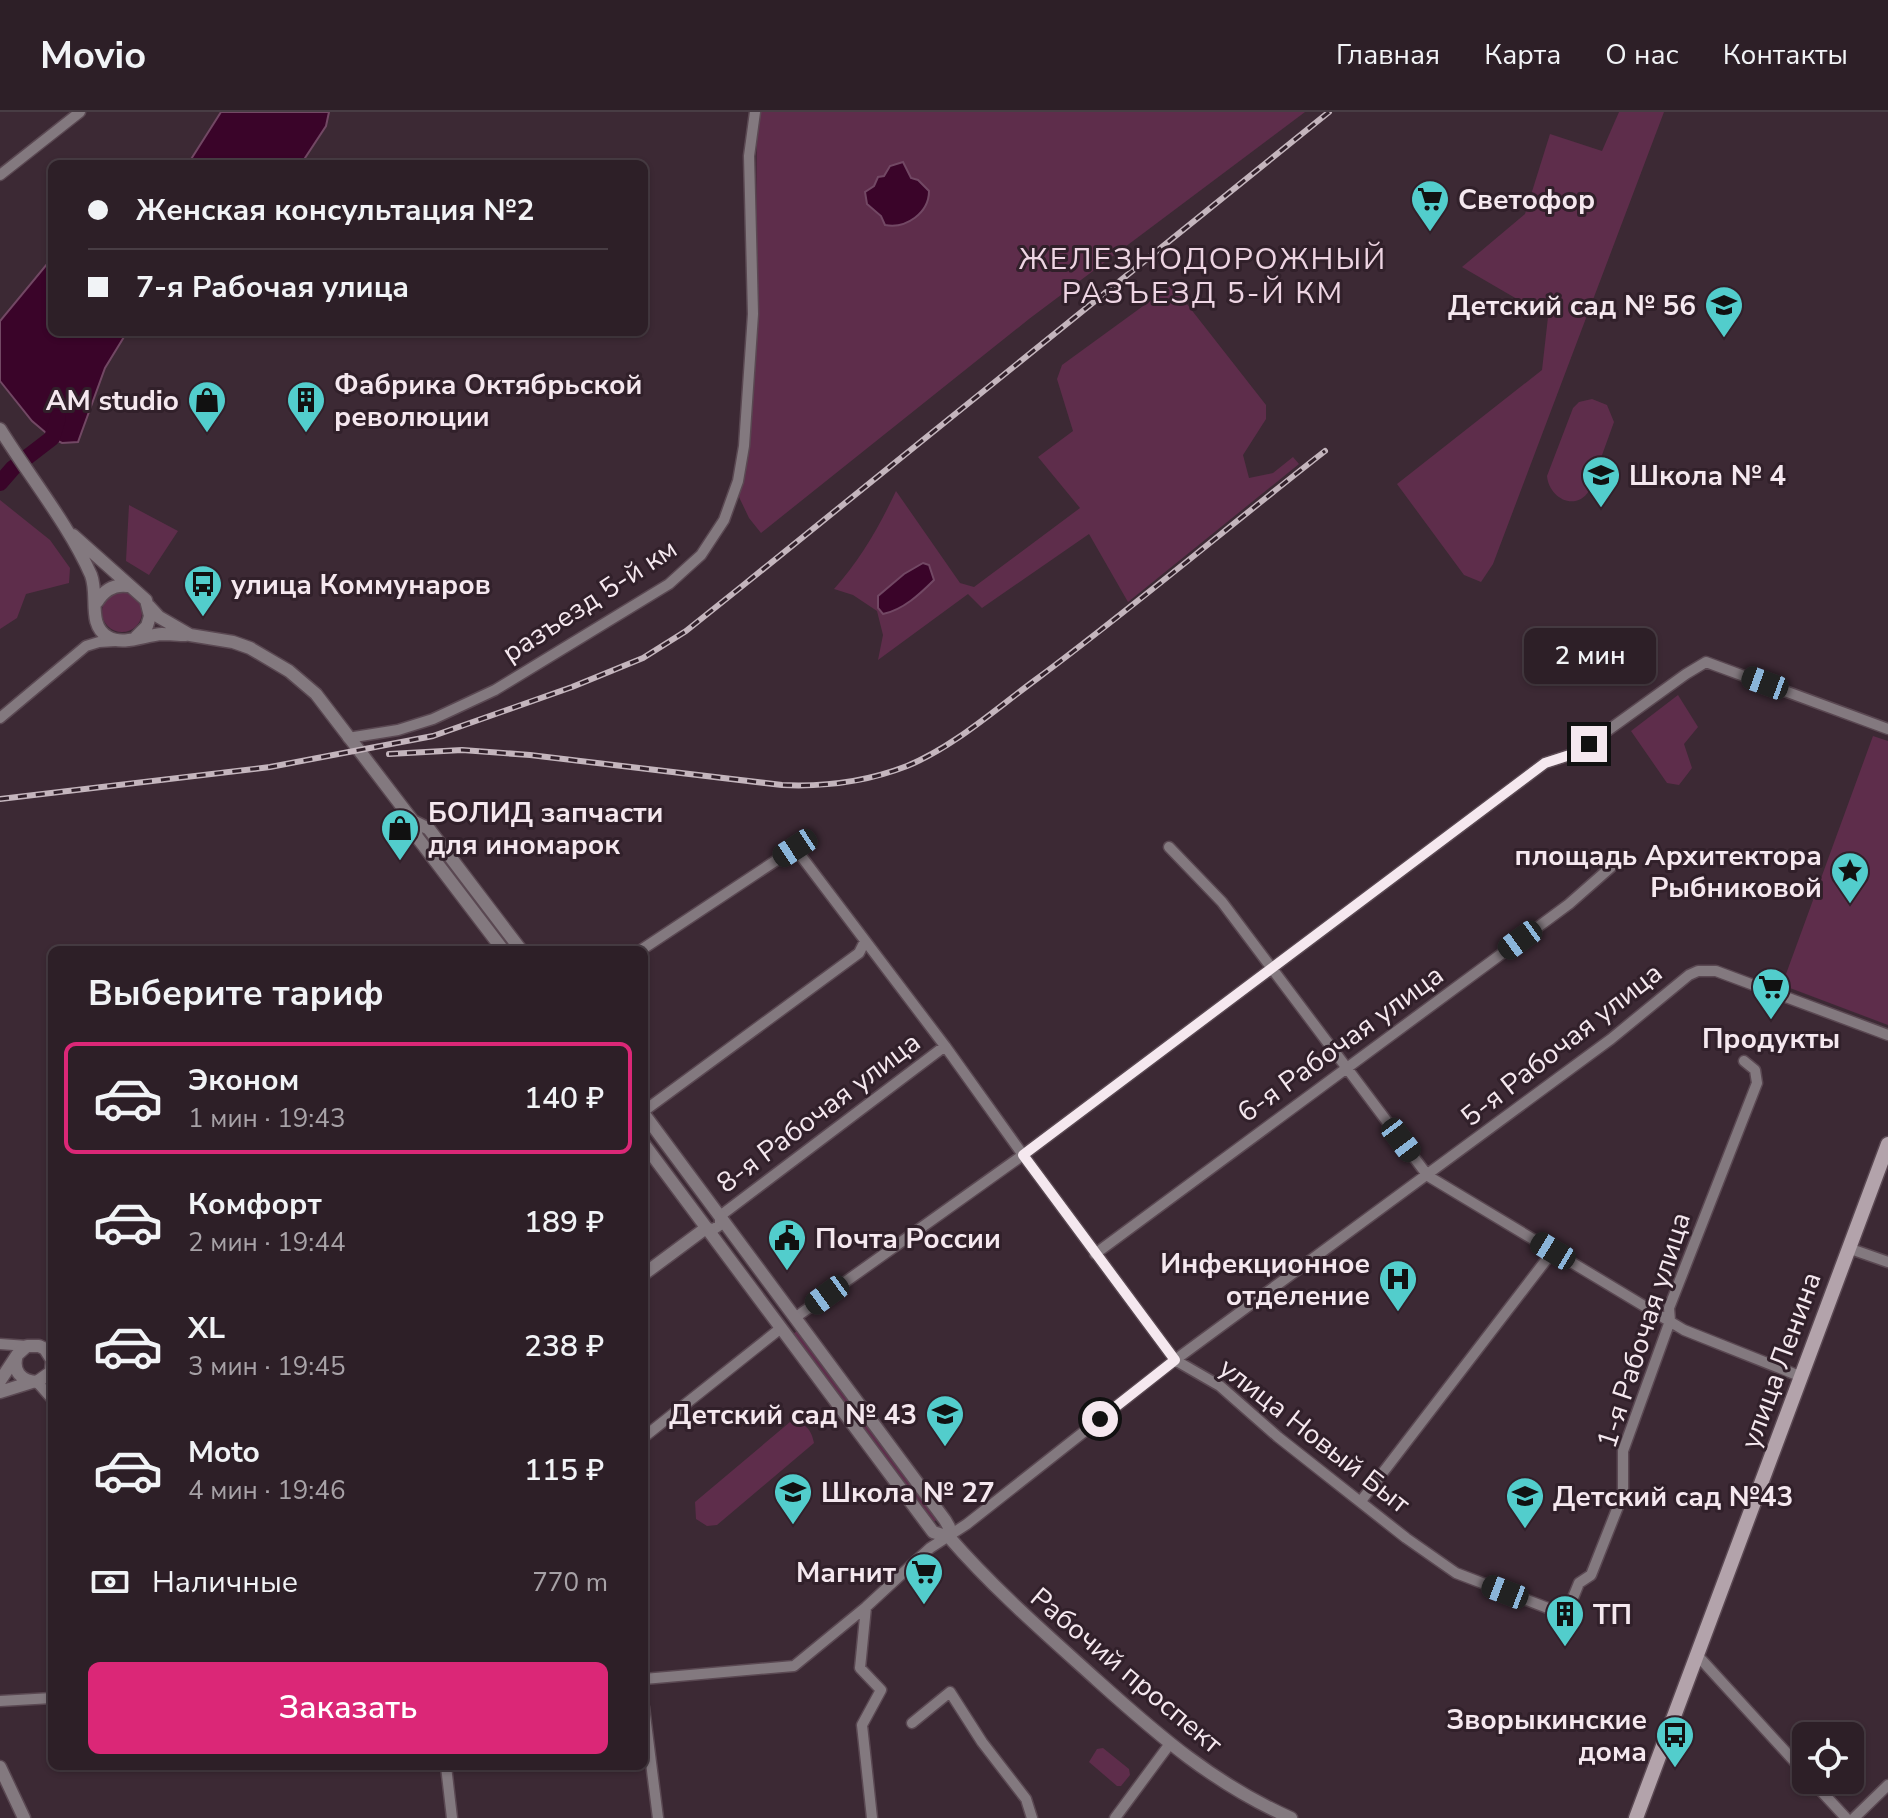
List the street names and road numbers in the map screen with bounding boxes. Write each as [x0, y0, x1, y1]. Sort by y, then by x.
street label: разъезд 5-й км [495, 530, 684, 672]
street label: 5-я Рабочая улица [1453, 954, 1670, 1136]
street label: 6-я Рабочая улица [1230, 956, 1451, 1132]
street label: 8-я Рабочая улица [709, 1024, 928, 1202]
street label: 1-я Рабочая улица [1588, 1207, 1700, 1453]
street label: улица Ленина [1731, 1267, 1831, 1454]
street label: улица Новый Быт [1211, 1349, 1418, 1523]
street label: Рабочий проспект [1022, 1579, 1231, 1763]

